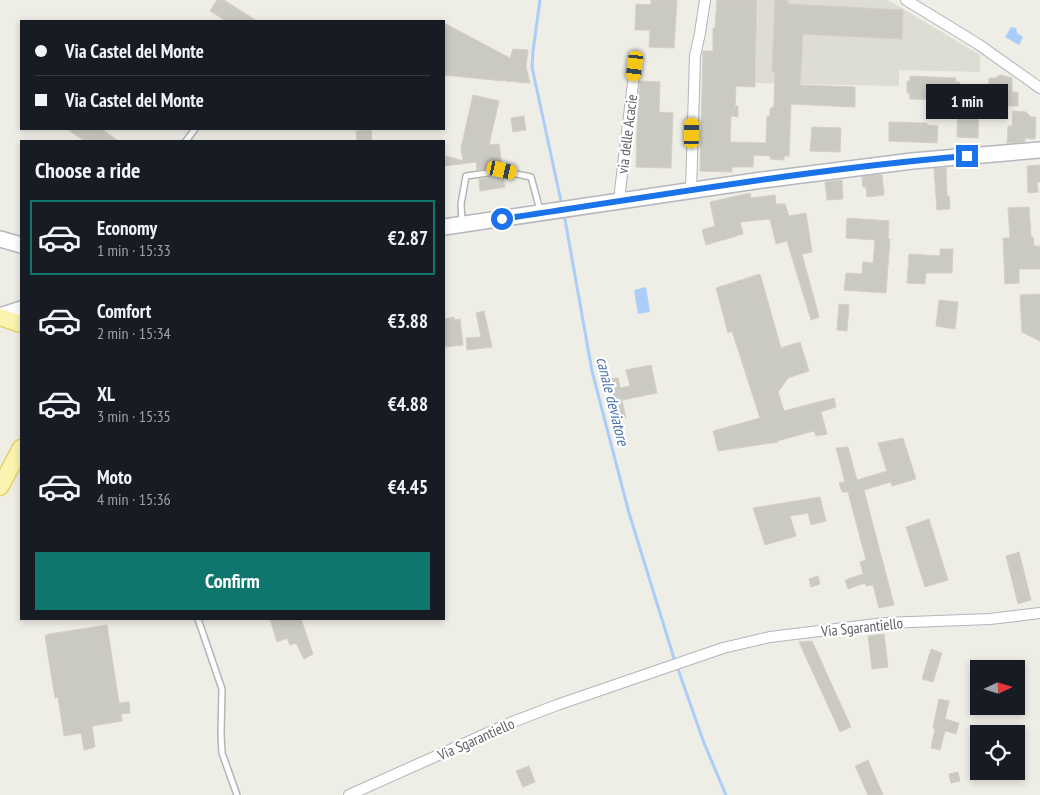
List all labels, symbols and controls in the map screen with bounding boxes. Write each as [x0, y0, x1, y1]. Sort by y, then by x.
text: Via Castel del Monte [65, 39, 204, 63]
car [625, 50, 644, 82]
callout: 1 min [926, 84, 1008, 118]
text: Via Castel del Monte [65, 88, 204, 112]
text: 1 min [951, 91, 983, 111]
street label: via delle Acacie [613, 93, 641, 175]
car [684, 118, 699, 148]
route end [956, 145, 978, 167]
text: Choose a ride [35, 156, 140, 184]
car [485, 159, 518, 181]
route start [491, 208, 513, 230]
icon: car [37, 215, 82, 260]
text: Economy [97, 216, 157, 240]
text: €2.87 [388, 226, 428, 250]
text: 1 min · 15:33 [97, 240, 171, 260]
icon: car [37, 298, 82, 343]
text: Comfort [97, 299, 151, 323]
text: €3.88 [388, 309, 428, 333]
text: 2 min · 15:34 [97, 323, 171, 343]
water label: canale deviatore [592, 355, 634, 449]
icon: car [37, 381, 82, 426]
text: XL [97, 382, 115, 406]
text: €4.88 [388, 392, 428, 416]
text: 3 min · 15:35 [97, 406, 171, 426]
icon: car [37, 464, 82, 509]
text: Moto [97, 465, 132, 489]
text: €4.45 [388, 475, 428, 499]
text: 4 min · 15:36 [97, 489, 171, 509]
button: Confirm [35, 552, 430, 610]
street label: Via Sgarantiello [819, 613, 904, 641]
north arrow [970, 660, 1025, 715]
map controls [970, 660, 1025, 780]
street label: Via Sgarantiello [434, 714, 517, 765]
button: locate [970, 725, 1025, 780]

